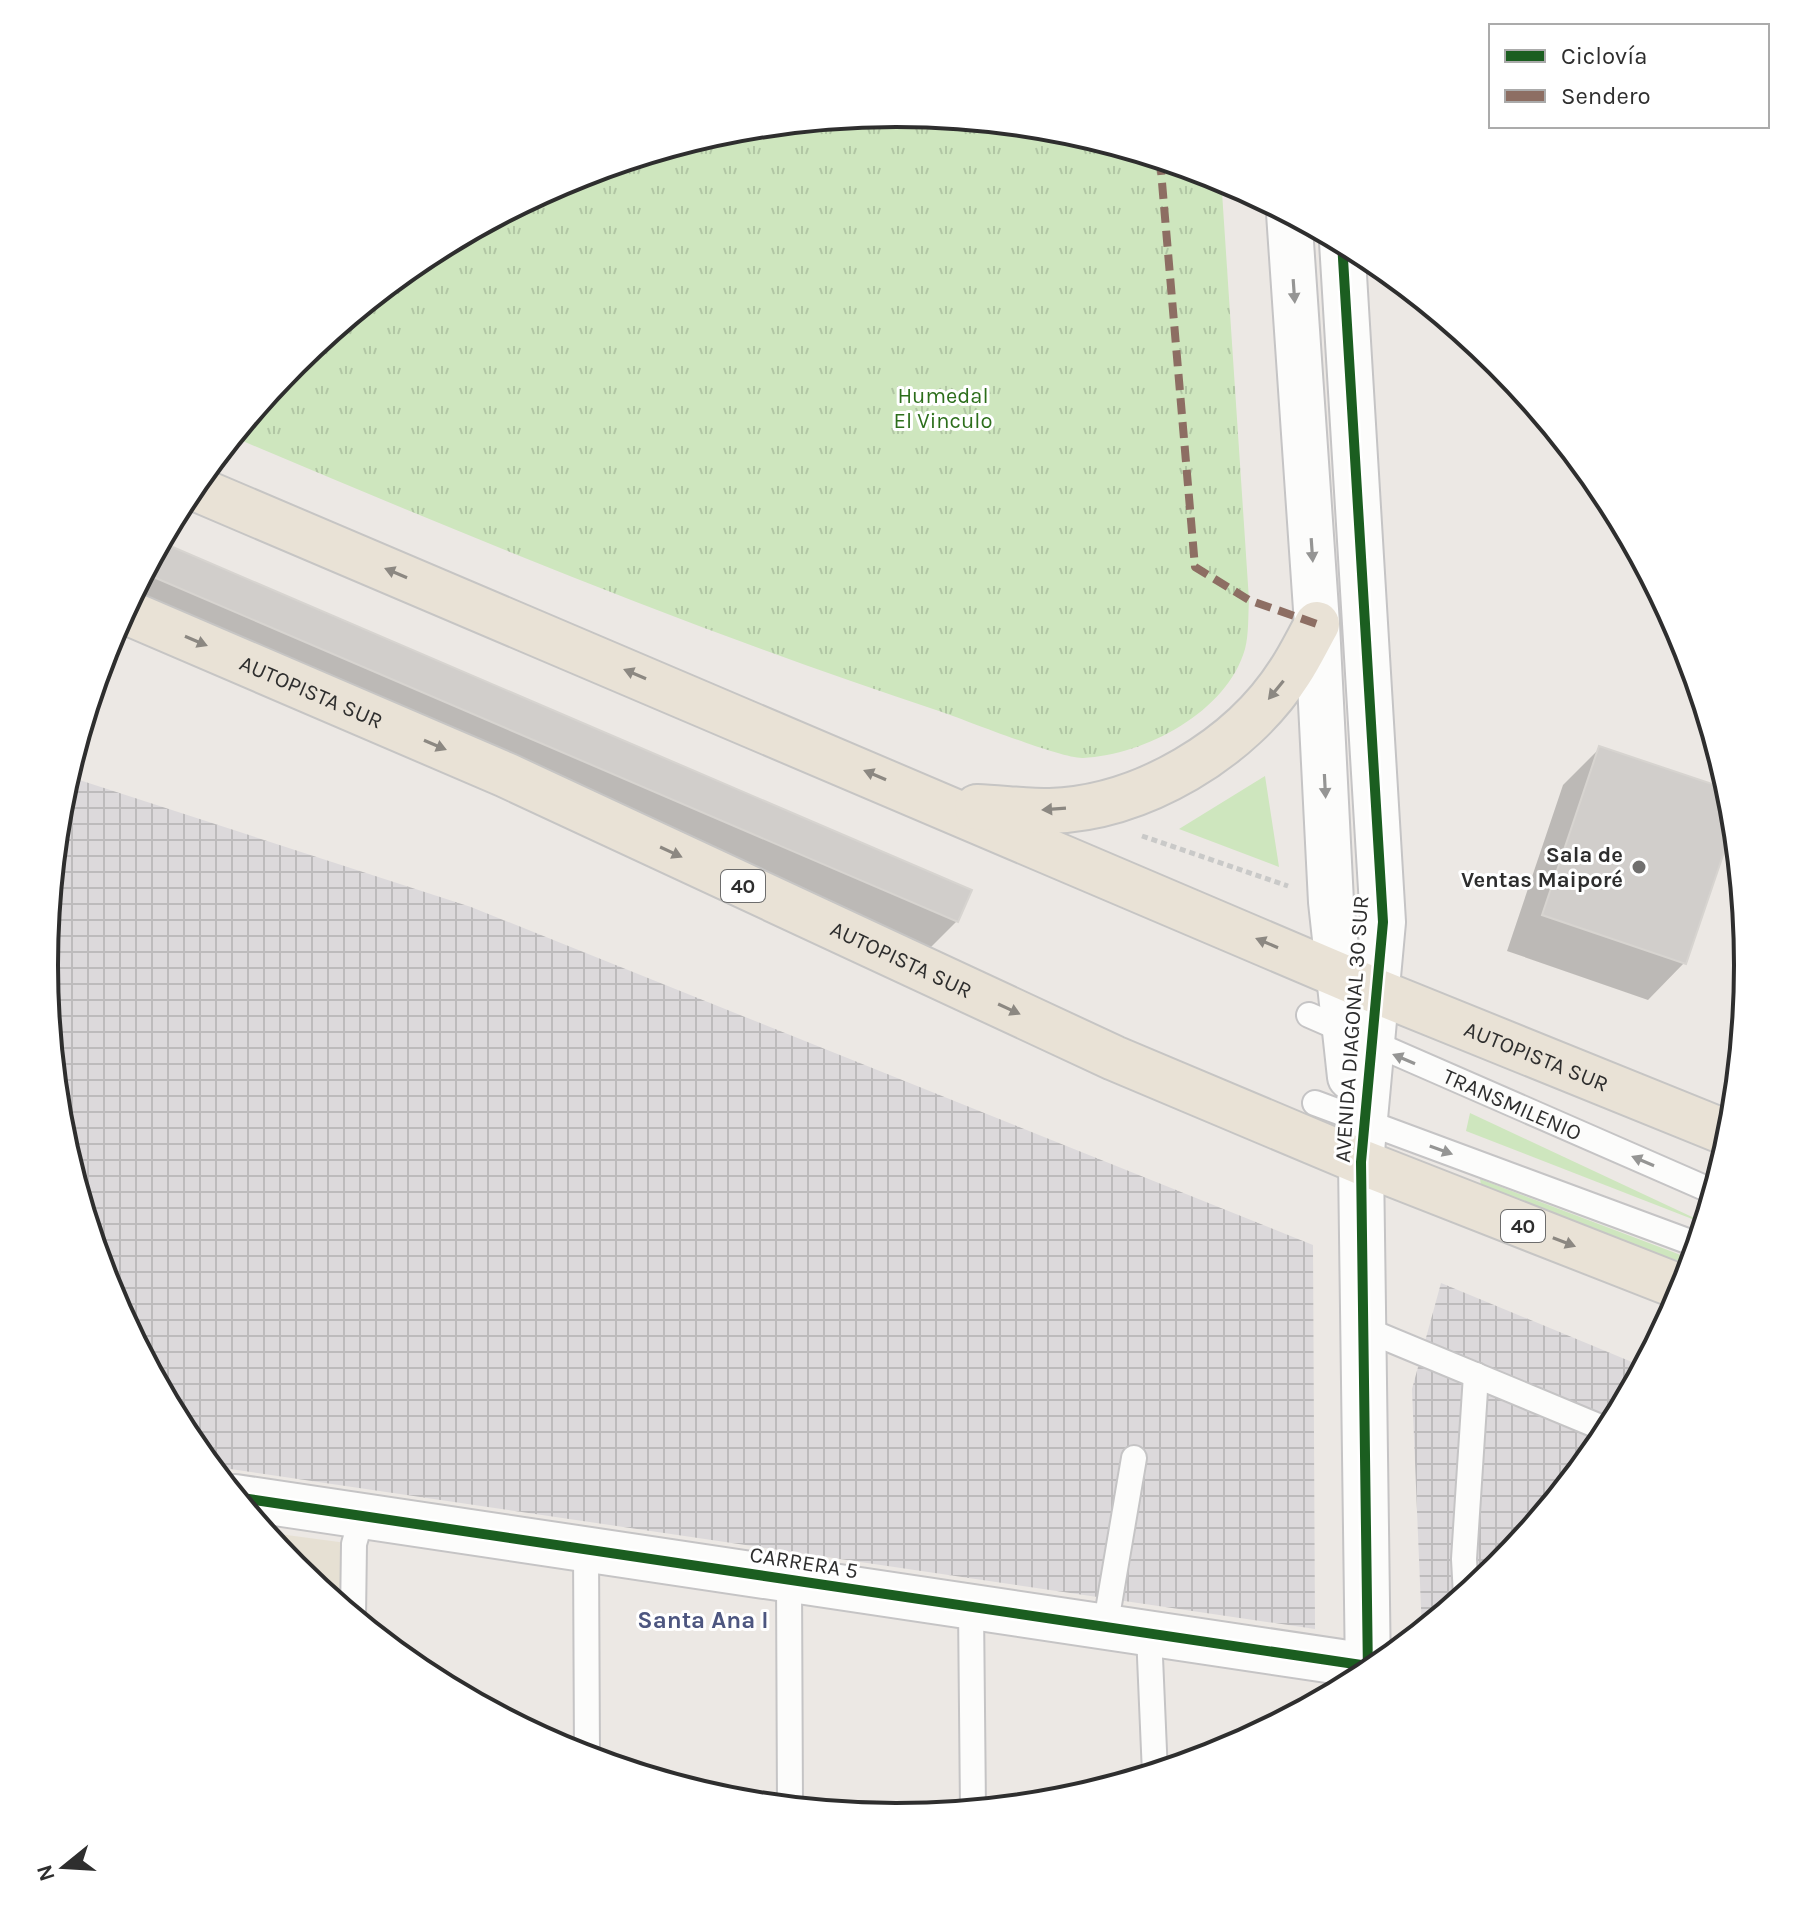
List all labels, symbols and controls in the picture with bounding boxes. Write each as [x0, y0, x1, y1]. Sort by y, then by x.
legend [1489, 24, 1769, 128]
text: Ciclovía [1561, 42, 1648, 70]
text: Sendero [1561, 82, 1651, 110]
one-way arrow [1288, 279, 1301, 304]
park label: Humedal El Vinculo [894, 383, 992, 434]
one-way arrow [1306, 538, 1319, 563]
one-way arrow [384, 567, 408, 580]
one-way arrow [184, 635, 208, 648]
street label: AUTOPISTA SUR [236, 650, 387, 735]
one-way arrow [623, 668, 647, 681]
one-way arrow [1268, 680, 1285, 700]
one-way arrow [423, 738, 446, 751]
one-way arrow [863, 769, 887, 782]
one-way arrow [1319, 774, 1332, 799]
one-way arrow [1041, 803, 1066, 816]
place label: Sala de Ventas Maiporé [1461, 842, 1623, 893]
one-way arrow [659, 845, 683, 859]
marker: Sala de Ventas Maiporé [1630, 858, 1648, 876]
road number: 40 [721, 870, 765, 902]
street label: AVENIDA DIAGONAL 30 SUR [1330, 895, 1374, 1163]
street label: AUTOPISTA SUR [826, 916, 976, 1004]
one-way arrow [1255, 937, 1279, 950]
one-way arrow [997, 1002, 1020, 1016]
street label: AUTOPISTA SUR [1460, 1016, 1612, 1098]
one-way arrow [1392, 1052, 1416, 1065]
street label: TRANSMILENIO [1439, 1063, 1585, 1146]
one-way arrow [1429, 1144, 1453, 1156]
one-way arrow [1631, 1155, 1654, 1168]
road number: 40 [1501, 1210, 1545, 1242]
one-way arrow [1552, 1236, 1576, 1249]
street label: CARRERA 5 [748, 1542, 860, 1584]
district label: Santa Ana I [637, 1606, 769, 1634]
north arrow [24, 1827, 104, 1907]
text: N [31, 1861, 61, 1884]

